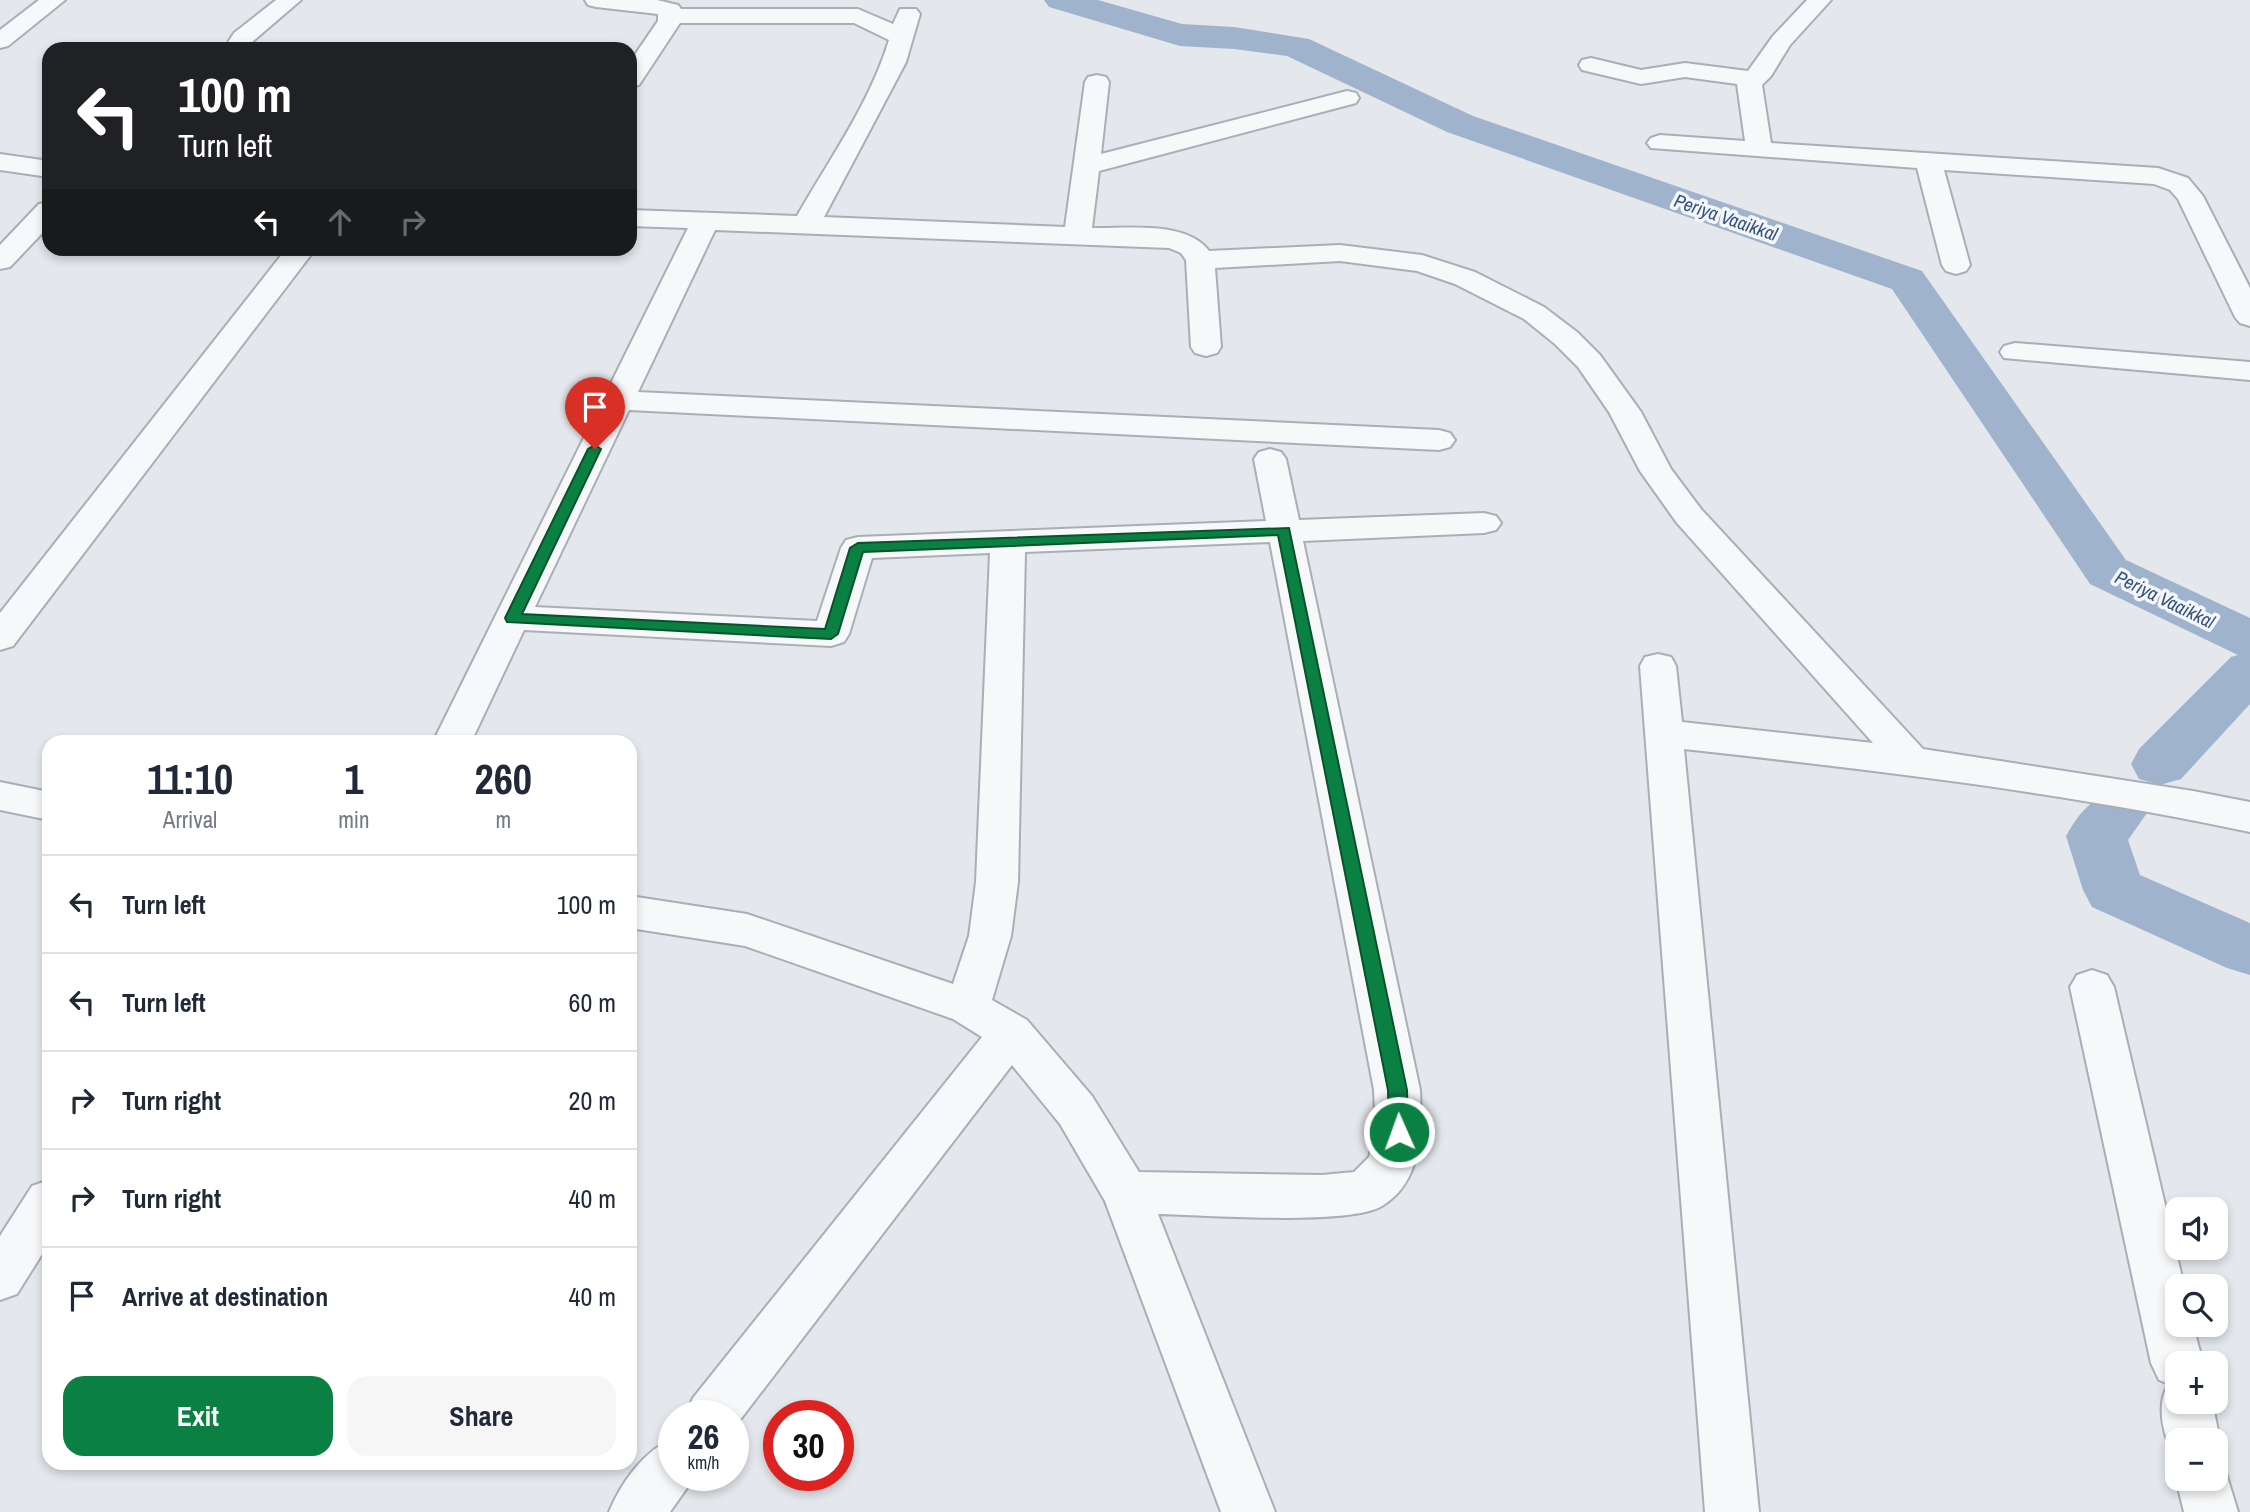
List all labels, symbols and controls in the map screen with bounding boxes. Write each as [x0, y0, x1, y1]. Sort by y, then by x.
text: 100 m [178, 61, 292, 127]
icon: left [63, 70, 154, 161]
text: Turn left [178, 124, 272, 167]
water label: Periya Vaaikkal [1671, 187, 1782, 247]
icon: left [248, 203, 286, 241]
icon: ahead [321, 203, 359, 241]
icon: right [394, 203, 432, 241]
pin [565, 377, 625, 449]
icon: arrive [576, 388, 614, 426]
water label: Periya Vaaikkal [2111, 564, 2220, 635]
text: 11:10 [147, 751, 233, 807]
text: 1 [344, 751, 363, 807]
text: 260 [475, 751, 532, 807]
text: Arrival [163, 804, 217, 835]
text: min [338, 804, 370, 835]
text: m [495, 804, 511, 835]
icon: left [63, 885, 101, 923]
text: Turn left [122, 887, 206, 922]
text: 100 m [557, 887, 616, 922]
icon: left [63, 983, 101, 1021]
text: Turn left [122, 985, 206, 1020]
text: 60 m [569, 985, 616, 1020]
icon: right [63, 1081, 101, 1119]
text: Turn right [122, 1083, 221, 1118]
text: 20 m [569, 1083, 616, 1118]
position arrow [1362, 1095, 1436, 1169]
icon: right [63, 1179, 101, 1217]
text: Turn right [122, 1181, 221, 1216]
text: 40 m [569, 1181, 616, 1216]
map controls [2165, 1197, 2228, 1491]
button: sound [2165, 1197, 2228, 1260]
button: search [2165, 1274, 2228, 1337]
icon: arrive [63, 1277, 101, 1315]
text: Arrive at destination [122, 1279, 328, 1314]
text: 40 m [569, 1279, 616, 1314]
button: + [2165, 1351, 2228, 1414]
button: Exit [63, 1376, 333, 1456]
button: Share [347, 1376, 616, 1456]
speed limit sign: 30 [763, 1400, 854, 1491]
text: 26 [688, 1413, 719, 1460]
button: − [2165, 1428, 2228, 1491]
text: km/h [688, 1450, 720, 1475]

